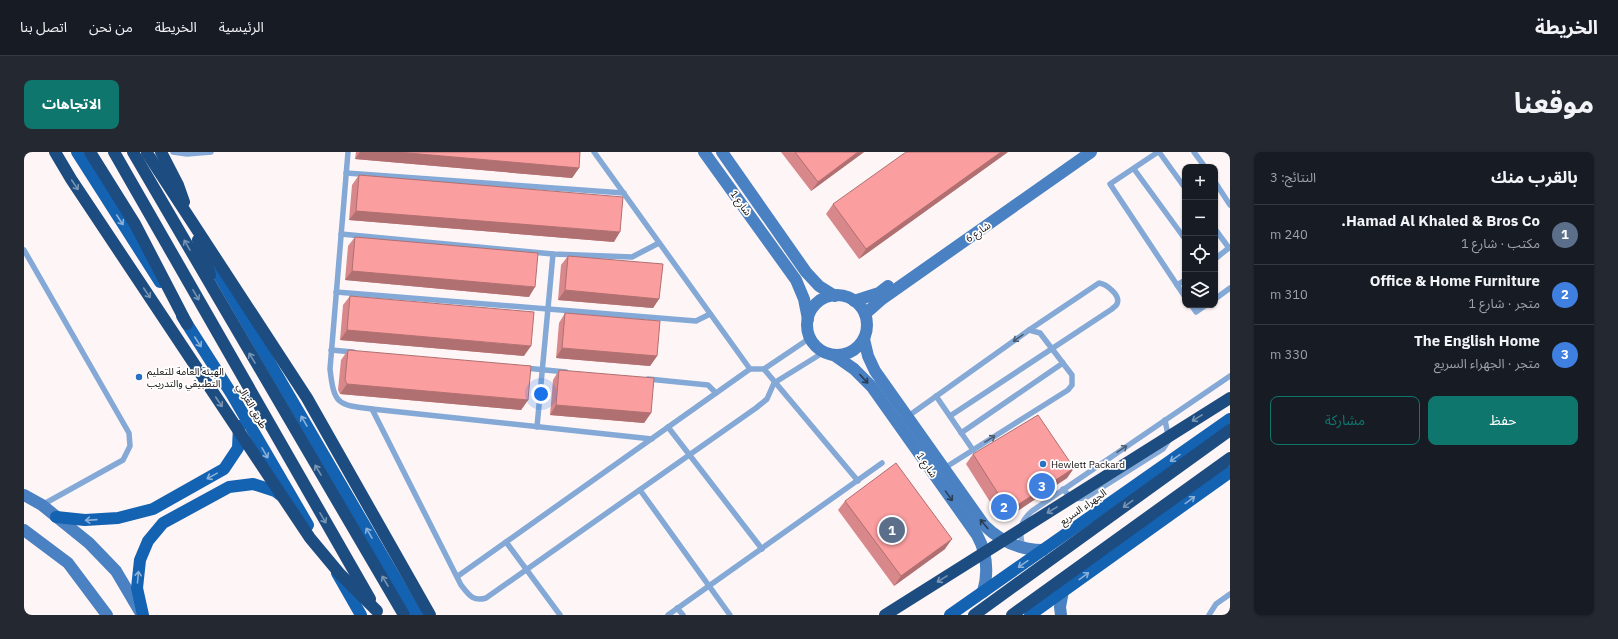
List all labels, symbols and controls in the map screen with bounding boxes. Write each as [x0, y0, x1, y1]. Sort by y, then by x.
text: الخريطة [1535, 15, 1598, 39]
text: اتصل بنا [20, 18, 67, 36]
text: من نحن [89, 18, 133, 36]
text: الخريطة [155, 18, 197, 36]
text: الرئيسية [219, 18, 264, 36]
button: الاتجاهات [24, 80, 119, 129]
text: موقعنا [1514, 84, 1594, 121]
map controls [1182, 164, 1218, 308]
button: + [1182, 164, 1218, 200]
text: بالقرب منك [1491, 166, 1578, 188]
text: النتائج: 3 [1270, 169, 1316, 186]
one-way arrow [71, 179, 79, 190]
street label: شارع 1 [727, 188, 755, 219]
button: − [1182, 200, 1218, 236]
text: Hamad Al Khaled & Bros Co. [1341, 211, 1540, 230]
one-way arrow [117, 214, 125, 226]
street label: شارع 6 [963, 219, 994, 246]
text: 240 m [1270, 226, 1308, 243]
text: 1 [1561, 226, 1569, 243]
text: مكتب · شارع 1 [1461, 235, 1540, 252]
button: locate [1182, 236, 1218, 272]
one-way arrow [182, 239, 190, 251]
text: Office & Home Furniture [1370, 271, 1540, 290]
button: layers [1182, 272, 1218, 308]
text: 310 m [1270, 286, 1308, 303]
text: 2 [1561, 286, 1569, 303]
one-way arrow [143, 288, 151, 299]
one-way arrow [193, 289, 201, 301]
text: متجر · شارع 1 [1468, 295, 1540, 312]
text: The English Home [1414, 331, 1540, 350]
one-way arrow [1013, 334, 1024, 342]
one-way arrow [194, 336, 202, 347]
text: 330 m [1270, 346, 1308, 363]
text: 3 [1561, 346, 1569, 363]
one-way arrow [248, 352, 256, 364]
text: متجر · الجهراء السريع [1434, 355, 1540, 372]
place label: الهيئة العامة للتعليم التطبيقي والتدريب [147, 365, 224, 391]
marker: الهيئة العامة للتعليم التطبيقي والتدريب [134, 372, 144, 382]
one-way arrow [860, 374, 869, 384]
street label: طريق الغزالي [233, 381, 270, 432]
your location [531, 384, 551, 404]
one-way arrow [216, 396, 224, 408]
button: مشاركة [1270, 396, 1420, 445]
button: حفظ [1428, 396, 1578, 445]
one-way arrow [299, 415, 307, 427]
one-way arrow [1191, 415, 1203, 423]
one-way arrow [985, 435, 996, 443]
one-way arrow [1116, 445, 1127, 453]
one-way arrow [262, 447, 270, 459]
street label: شارع 1 [913, 450, 940, 481]
one-way arrow [1170, 454, 1181, 462]
place label: Hewlett Packard [1051, 458, 1125, 471]
marker: Hewlett Packard [1038, 459, 1048, 469]
one-way arrow [314, 464, 322, 476]
pin: 3 [1029, 471, 1055, 501]
one-way arrow [206, 473, 218, 481]
street label: الجهراء السريع [1057, 486, 1110, 529]
one-way arrow [945, 490, 953, 501]
pin: 2 [991, 492, 1017, 522]
one-way arrow [1184, 496, 1195, 505]
one-way arrow [1122, 499, 1133, 508]
one-way arrow [1046, 506, 1057, 514]
one-way arrow [320, 511, 328, 523]
pin: 1 [879, 515, 905, 545]
one-way arrow [85, 516, 98, 523]
one-way arrow [980, 519, 989, 530]
one-way arrow [365, 527, 373, 539]
one-way arrow [1017, 560, 1028, 568]
one-way arrow [134, 571, 142, 584]
one-way arrow [1079, 572, 1090, 580]
one-way arrow [380, 575, 388, 587]
one-way arrow [936, 575, 947, 584]

